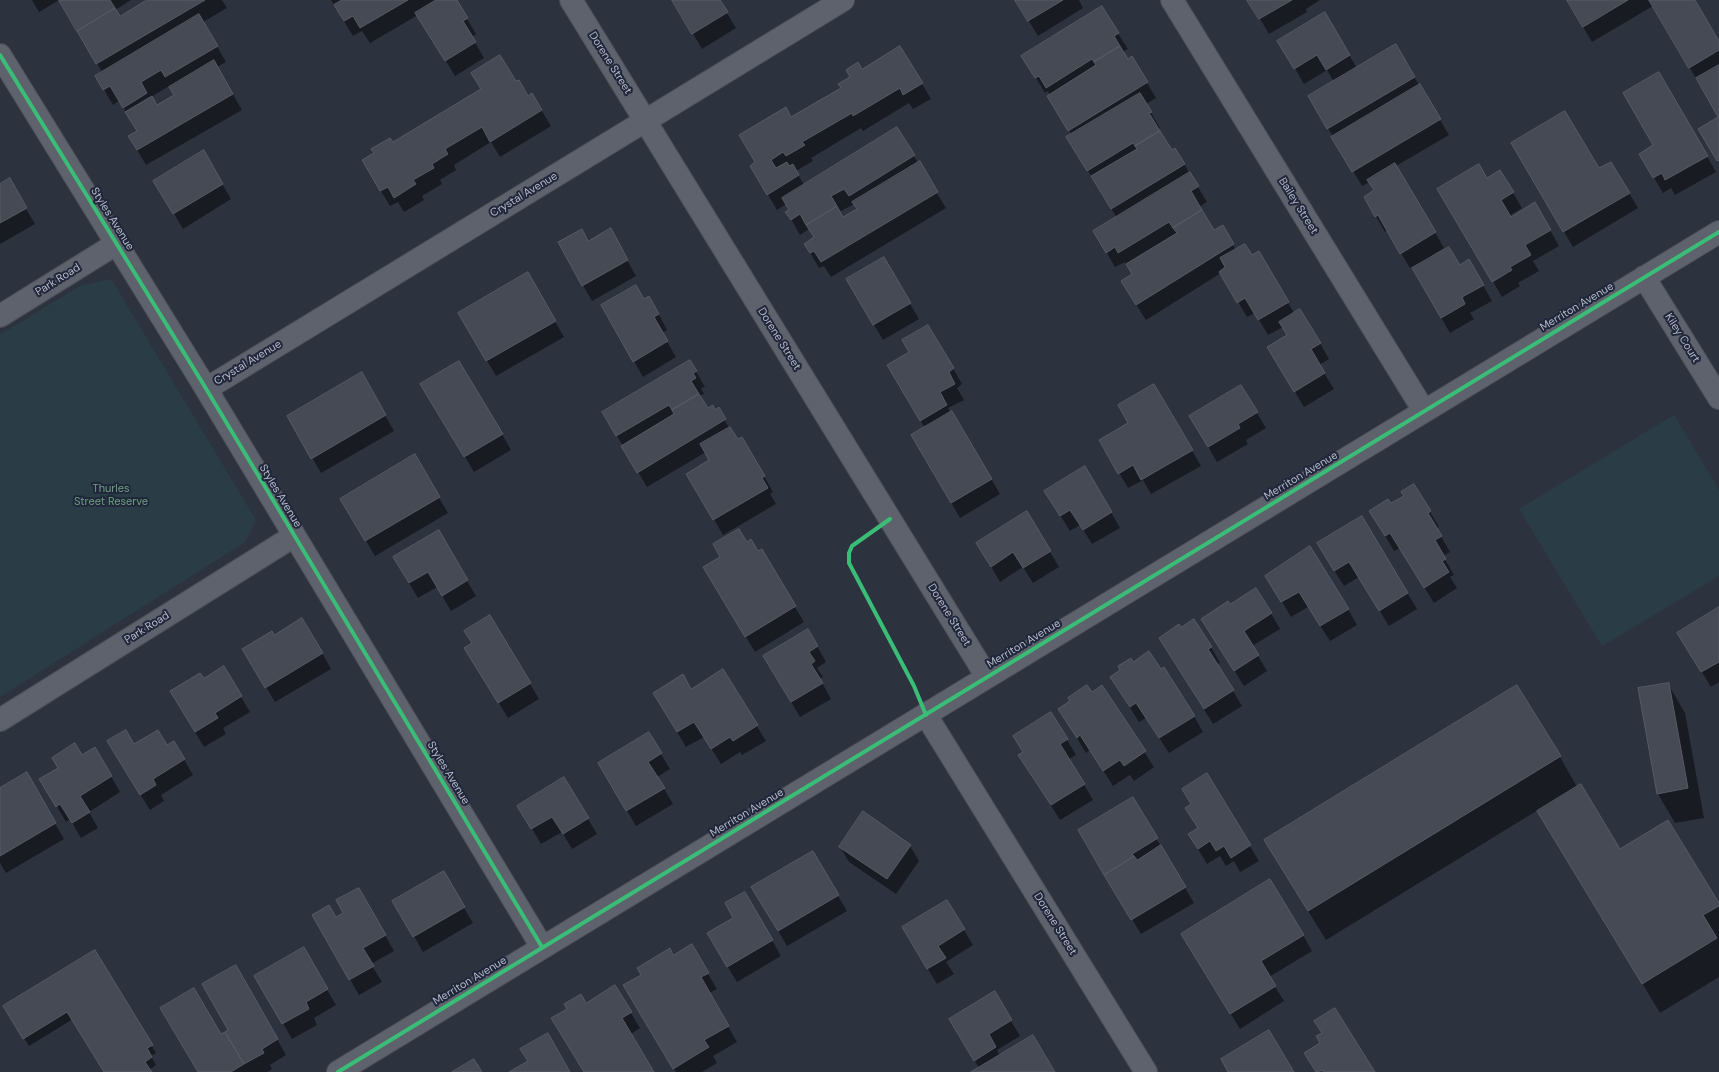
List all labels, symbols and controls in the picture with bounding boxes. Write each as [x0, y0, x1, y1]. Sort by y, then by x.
street label: Dorene Street [586, 29, 634, 97]
street label: Crystal Avenue [488, 170, 560, 220]
street label: Bailey Street [1275, 175, 1321, 237]
street label: Styles Avenue [88, 185, 136, 253]
street label: Park Road [33, 261, 83, 299]
street label: Merriton Avenue [1538, 280, 1616, 334]
street label: Dorene Street [755, 305, 803, 373]
street label: Kiley Court [1662, 311, 1702, 365]
street label: Crystal Avenue [212, 338, 284, 388]
street label: Merriton Avenue [1262, 449, 1340, 503]
street label: Styles Avenue [256, 462, 304, 530]
park label: Thurles Street Reserve [74, 482, 148, 508]
street label: Dorene Street [925, 581, 973, 649]
street label: Park Road [122, 609, 172, 647]
street label: Merriton Avenue [985, 617, 1063, 671]
street label: Styles Avenue [424, 739, 472, 807]
street label: Merriton Avenue [708, 786, 786, 840]
street label: Dorene Street [1031, 890, 1079, 958]
street label: Merriton Avenue [431, 954, 509, 1008]

